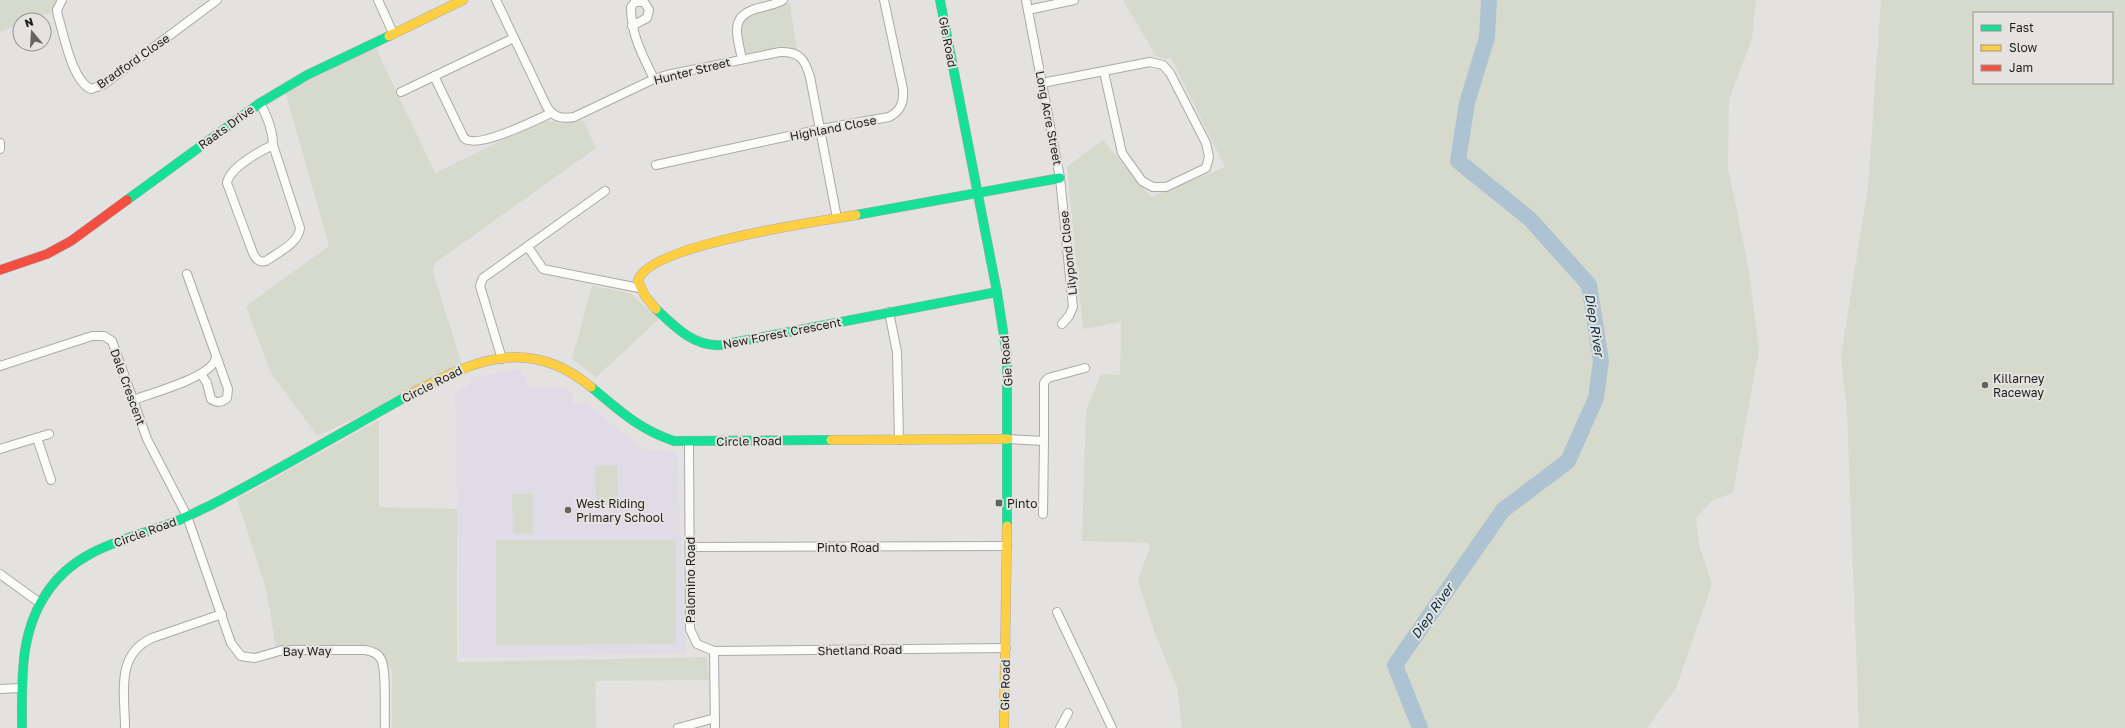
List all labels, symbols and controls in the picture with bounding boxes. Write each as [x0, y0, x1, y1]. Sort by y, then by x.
north arrow [12, 12, 52, 52]
legend [1973, 12, 2113, 84]
text: N [23, 15, 35, 29]
street label: Gie Road [936, 16, 960, 68]
text: Fast [2009, 20, 2034, 35]
street label: Bradford Close [94, 30, 172, 92]
text: Slow [2009, 40, 2037, 55]
street label: Hunter Street [652, 54, 732, 88]
text: Jam [2009, 60, 2033, 75]
street label: Long Acre Street [1032, 69, 1066, 167]
street label: Raats Drive [195, 102, 257, 152]
street label: Highland Close [788, 112, 878, 144]
street label: Lilypond Close [1056, 210, 1080, 296]
water label: Diep River [1582, 292, 1608, 359]
street label: New Forest Crescent [722, 314, 843, 352]
street label: Gie Road [996, 335, 1016, 387]
street label: Dale Crescent [107, 347, 149, 428]
street label: Circle Road [399, 362, 465, 406]
place label: Killarney Raceway [1993, 371, 2045, 400]
marker: Killarney Raceway [1980, 380, 1990, 390]
street label: Circle Road [716, 433, 782, 449]
place label: West Riding Primary School [576, 496, 664, 525]
place label: Pinto [1007, 496, 1037, 511]
marker: Pinto [994, 498, 1004, 508]
marker: West Riding Primary School [563, 505, 573, 515]
street label: Circle Road [112, 514, 178, 550]
street label: Palomino Road [683, 537, 698, 623]
street label: Pinto Road [817, 540, 879, 555]
water label: Diep River [1407, 579, 1458, 642]
street label: Shetland Road [818, 642, 902, 658]
street label: Bay Way [283, 643, 332, 659]
street label: Gie Road [997, 659, 1013, 711]

